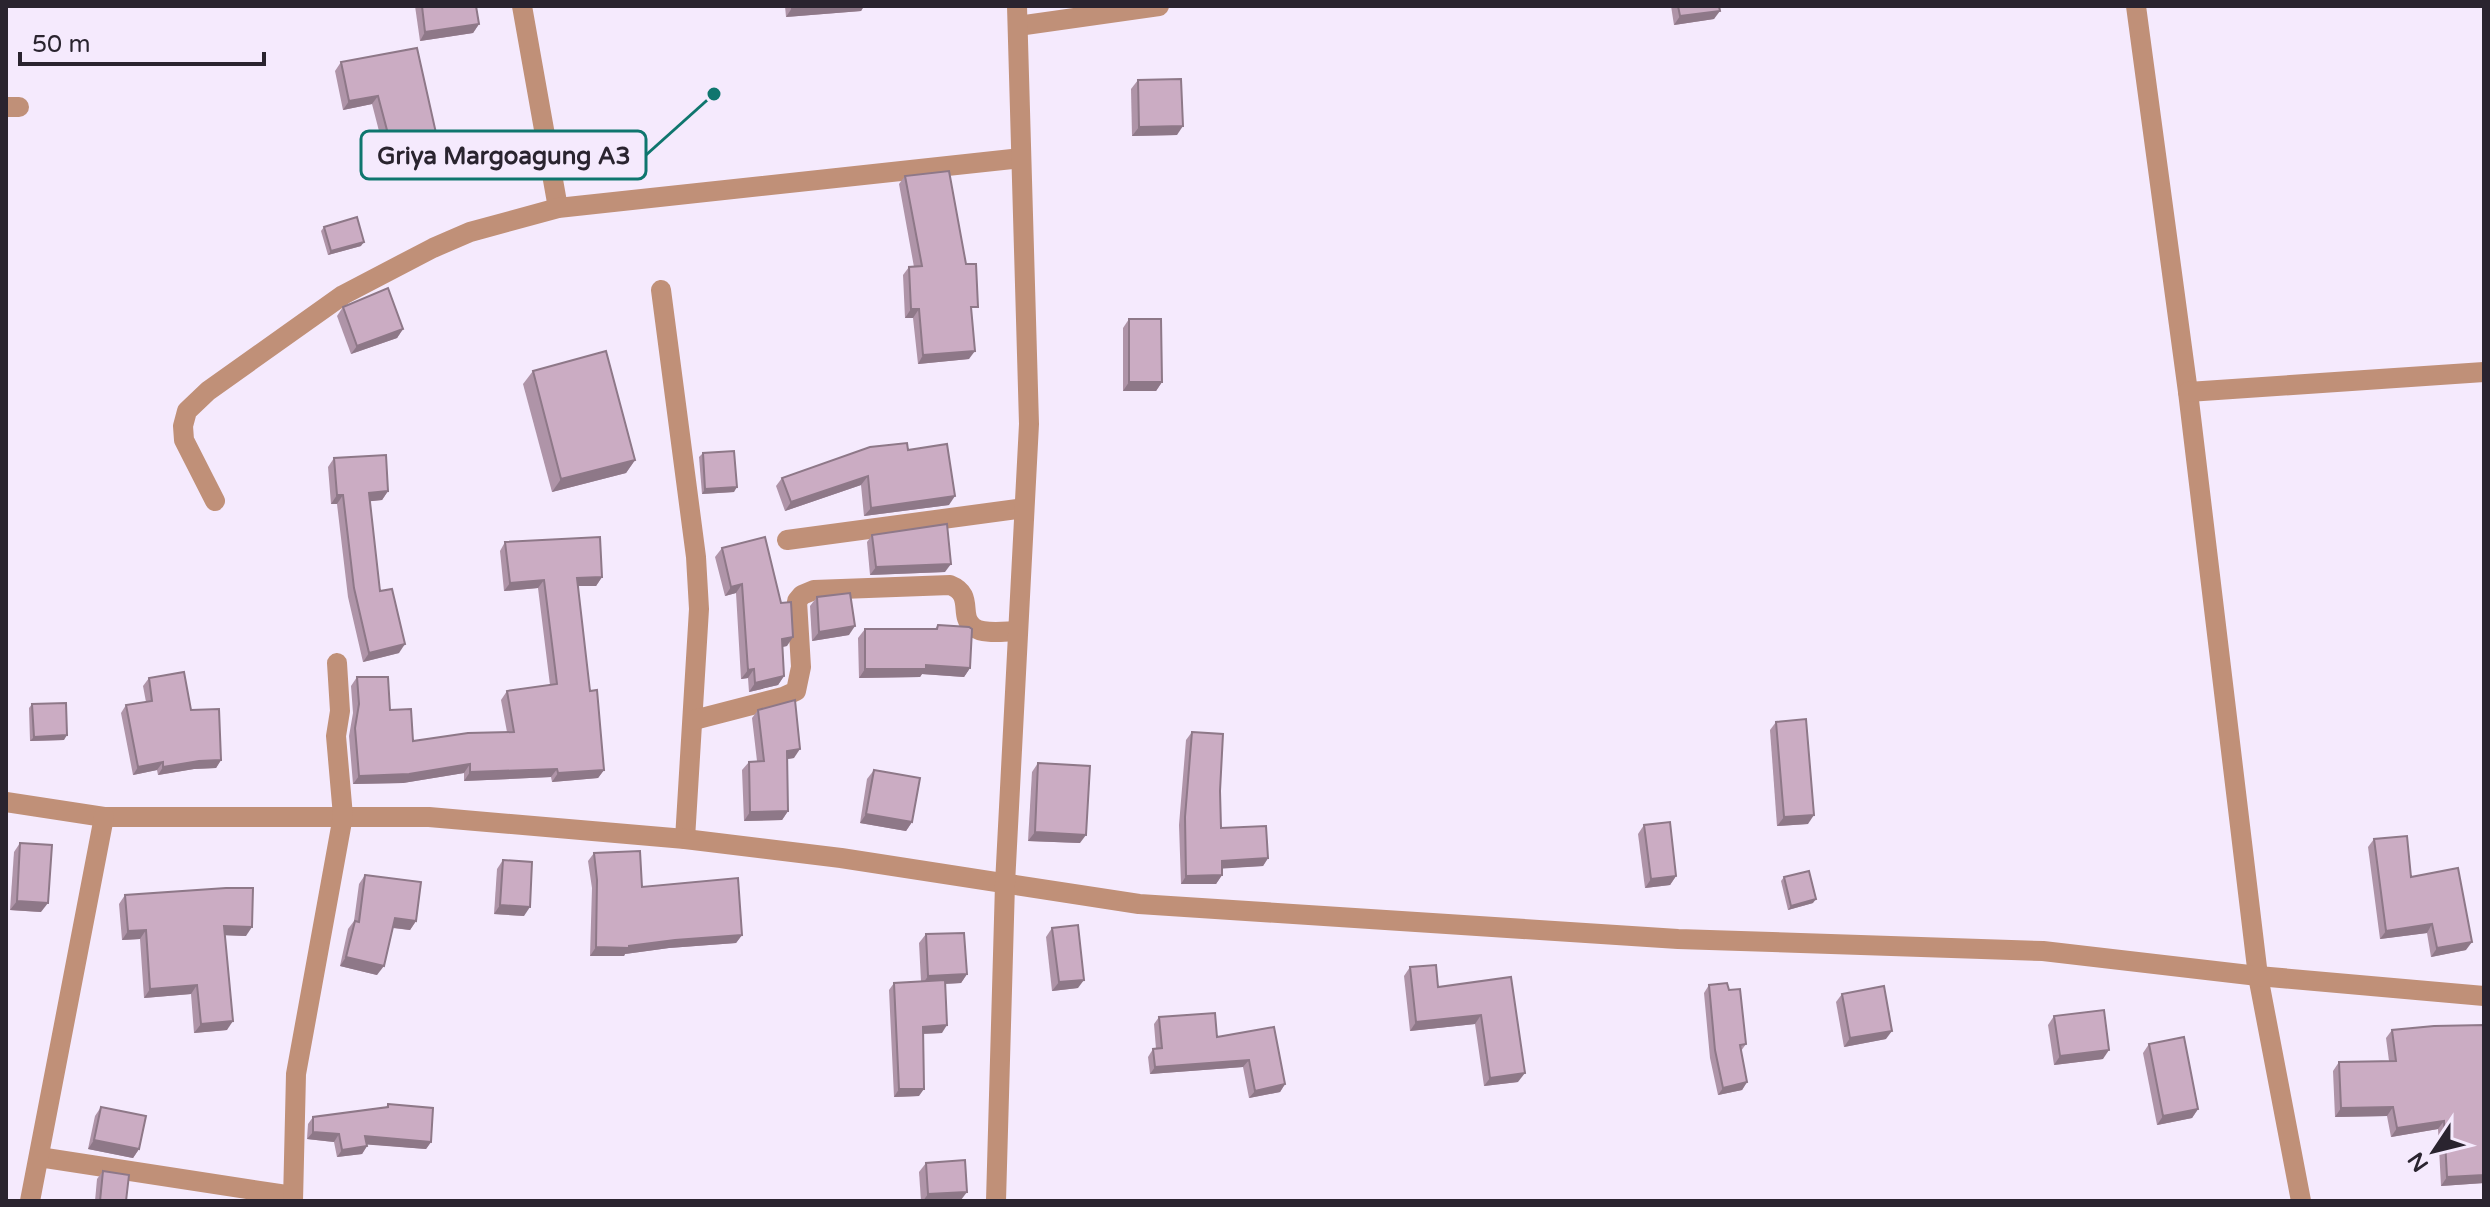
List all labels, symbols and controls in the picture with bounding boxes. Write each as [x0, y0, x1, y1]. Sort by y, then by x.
scale bar [20, 16, 264, 66]
text: 50 m [32, 30, 90, 59]
callout: Griya Margoagung A3 [361, 131, 646, 179]
text: Griya Margoagung A3 [377, 142, 631, 171]
north arrow [2394, 1111, 2474, 1191]
text: N [2403, 1147, 2434, 1177]

